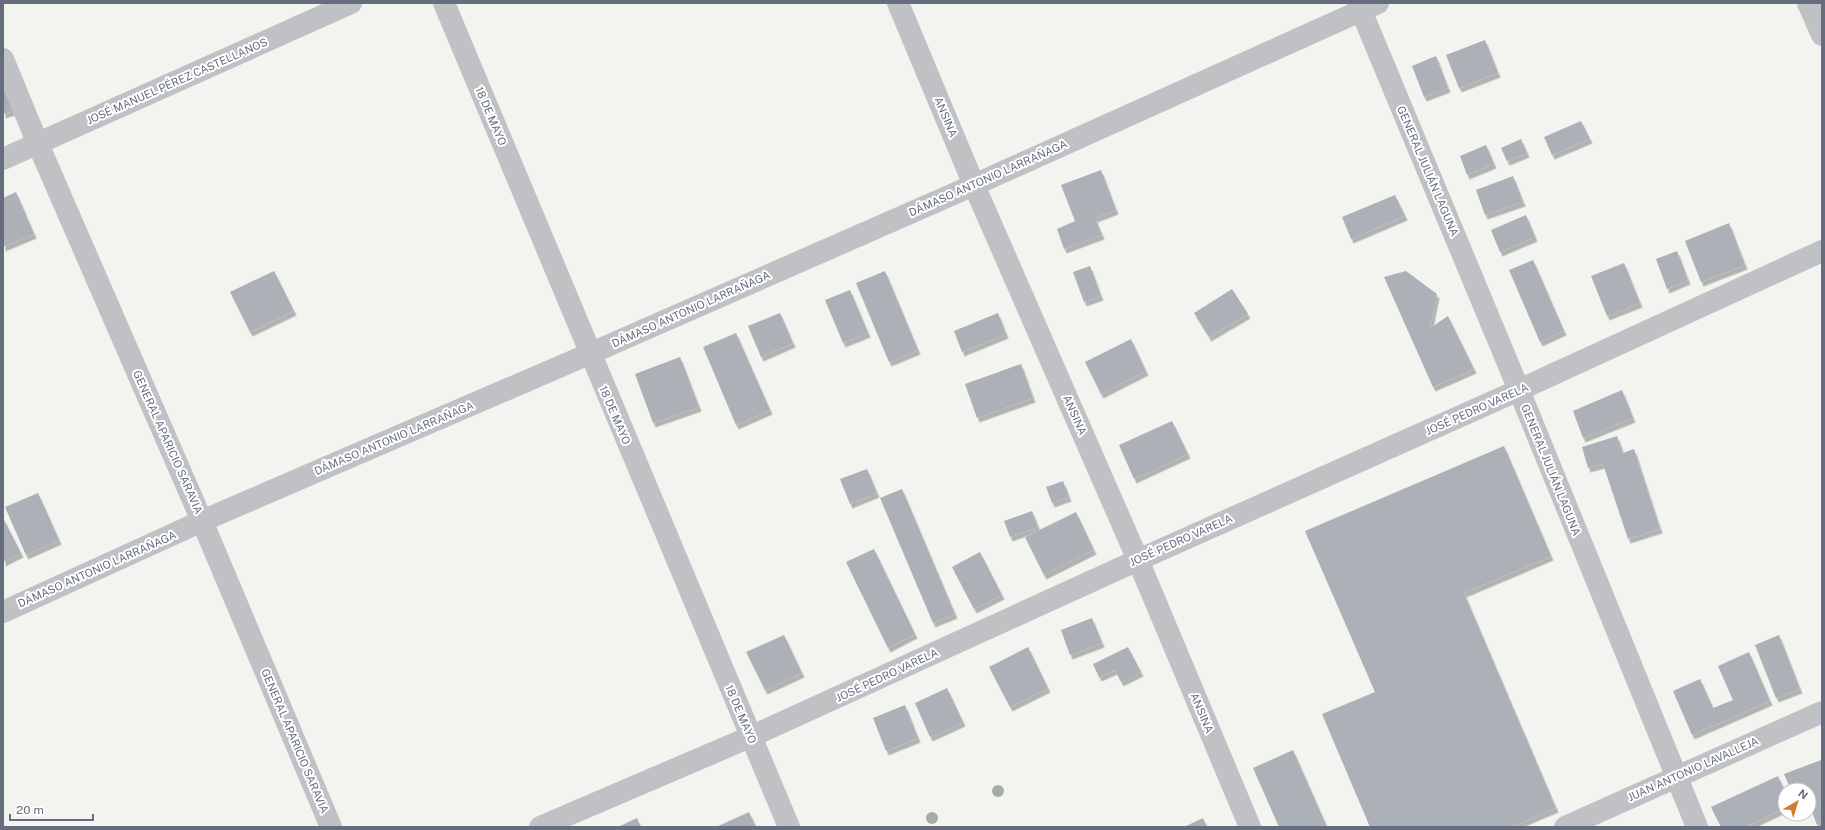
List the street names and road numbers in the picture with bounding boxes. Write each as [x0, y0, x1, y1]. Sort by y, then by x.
street label: JOSÉ MANUEL PÉREZ CASTELLANOS [84, 35, 269, 126]
street label: 18 DE MAYO [473, 85, 509, 147]
street label: ANSINA [932, 95, 960, 139]
street label: GENERAL JULIÁN LAGUNA [1395, 104, 1462, 238]
street label: DÁMASO ANTONIO LARRAÑAGA [907, 137, 1069, 218]
street label: DÁMASO ANTONIO LARRAÑAGA [610, 268, 772, 349]
street label: GENERAL APARICIO SARAVIA [131, 368, 205, 516]
street label: JOSÉ PEDRO VARELA [1423, 380, 1530, 437]
street label: 18 DE MAYO [597, 384, 633, 446]
street label: ANSINA [1061, 393, 1089, 437]
street label: DÁMASO ANTONIO LARRAÑAGA [312, 398, 476, 477]
street label: GENERAL JULIÁN LAGUNA [1519, 402, 1584, 538]
street label: JOSÉ PEDRO VARELA [1127, 511, 1234, 568]
street label: DÁMASO ANTONIO LARRAÑAGA [16, 528, 178, 609]
street label: JOSÉ PEDRO VARELA [834, 645, 940, 704]
street label: GENERAL APARICIO SARAVIA [259, 667, 331, 815]
street label: 18 DE MAYO [723, 683, 759, 745]
street label: ANSINA [1188, 691, 1216, 735]
street label: JUAN ANTONIO LAVALLEJA [1626, 735, 1760, 803]

